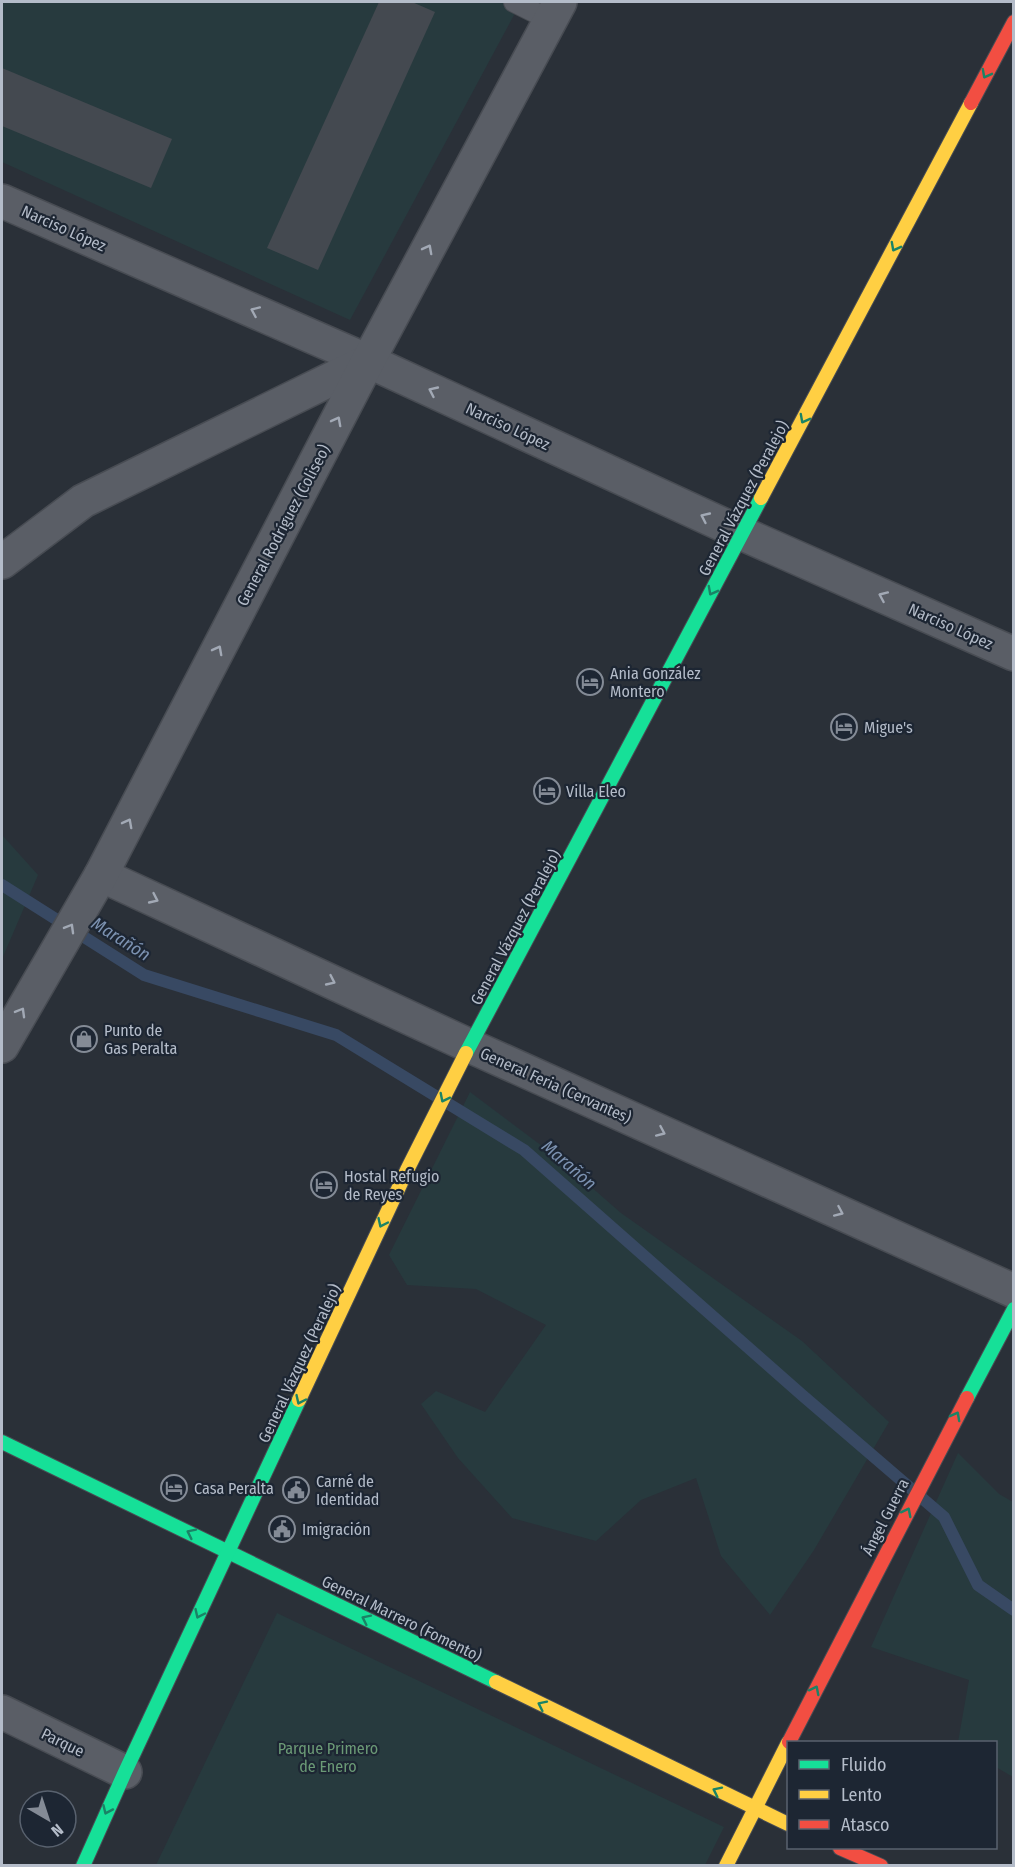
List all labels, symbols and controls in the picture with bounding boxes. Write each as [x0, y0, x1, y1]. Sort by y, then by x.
one-way arrow [982, 68, 993, 78]
street label: Narciso López [19, 201, 109, 256]
one-way arrow [891, 240, 902, 251]
one-way arrow [421, 244, 432, 255]
one-way arrow [250, 307, 261, 319]
one-way arrow [428, 386, 439, 398]
street label: Narciso López [463, 399, 553, 454]
one-way arrow [799, 413, 811, 424]
one-way arrow [330, 417, 341, 427]
street label: General Vázquez (Peralejo) [694, 417, 793, 579]
street label: General Rodríguez (Coliseo) [233, 441, 334, 609]
one-way arrow [701, 512, 712, 524]
one-way arrow [708, 585, 719, 595]
one-way arrow [879, 592, 890, 604]
street label: Narciso López [906, 599, 996, 654]
one-way arrow [211, 645, 222, 656]
place label: Ania González Montero [610, 664, 701, 701]
hotel icon: Ania González Montero [575, 667, 605, 697]
hotel icon: Migue's [829, 712, 859, 742]
place label: Migue's [864, 718, 913, 737]
hotel icon: Villa Eleo [532, 776, 562, 806]
place label: Villa Eleo [566, 782, 626, 801]
one-way arrow [121, 818, 132, 829]
street label: General Vázquez (Peralejo) [466, 846, 565, 1008]
one-way arrow [147, 892, 158, 904]
water label: Marañón [87, 912, 155, 966]
one-way arrow [62, 924, 74, 934]
one-way arrow [324, 974, 335, 986]
one-way arrow [14, 1008, 25, 1018]
place label: Punto de Gas Peralta [104, 1021, 177, 1058]
shop icon: Punto de Gas Peralta [69, 1024, 99, 1054]
street label: General Feria (Cervantes) [477, 1044, 635, 1127]
one-way arrow [440, 1092, 451, 1103]
one-way arrow [655, 1125, 666, 1137]
water label: Marañón [537, 1135, 601, 1195]
place label: Hostal Refugio de Reyes [344, 1167, 439, 1204]
hotel icon: Hostal Refugio de Reyes [309, 1170, 339, 1200]
one-way arrow [832, 1205, 843, 1217]
one-way arrow [378, 1217, 390, 1228]
street label: General Vázquez (Peralejo) [254, 1281, 345, 1446]
one-way arrow [295, 1393, 307, 1404]
one-way arrow [949, 1412, 960, 1423]
place label: Carné de Identidad [316, 1472, 379, 1509]
hotel icon: Casa Peralta [159, 1473, 189, 1503]
public building icon: Carné de Identidad [281, 1475, 311, 1505]
street label: Ángel Guerra [858, 1475, 913, 1559]
place label: Casa Peralta [194, 1479, 274, 1498]
one-way arrow [899, 1507, 911, 1518]
public building icon: Imigración [267, 1514, 297, 1544]
place label: Imigración [302, 1520, 371, 1539]
one-way arrow [187, 1528, 198, 1540]
street label: General Marrero (Fomento) [319, 1571, 485, 1666]
one-way arrow [195, 1608, 207, 1619]
one-way arrow [362, 1614, 373, 1626]
one-way arrow [808, 1686, 820, 1697]
one-way arrow [537, 1700, 548, 1712]
street label: Parque [38, 1724, 87, 1761]
park label: Parque Primero de Enero [278, 1739, 378, 1776]
legend [787, 1741, 997, 1849]
text: Fluido [841, 1754, 887, 1776]
text: Lento [841, 1784, 882, 1806]
one-way arrow [712, 1786, 723, 1798]
north arrow [18, 1789, 78, 1849]
one-way arrow [103, 1804, 115, 1815]
text: Atasco [841, 1814, 889, 1836]
text: N [47, 1820, 67, 1841]

